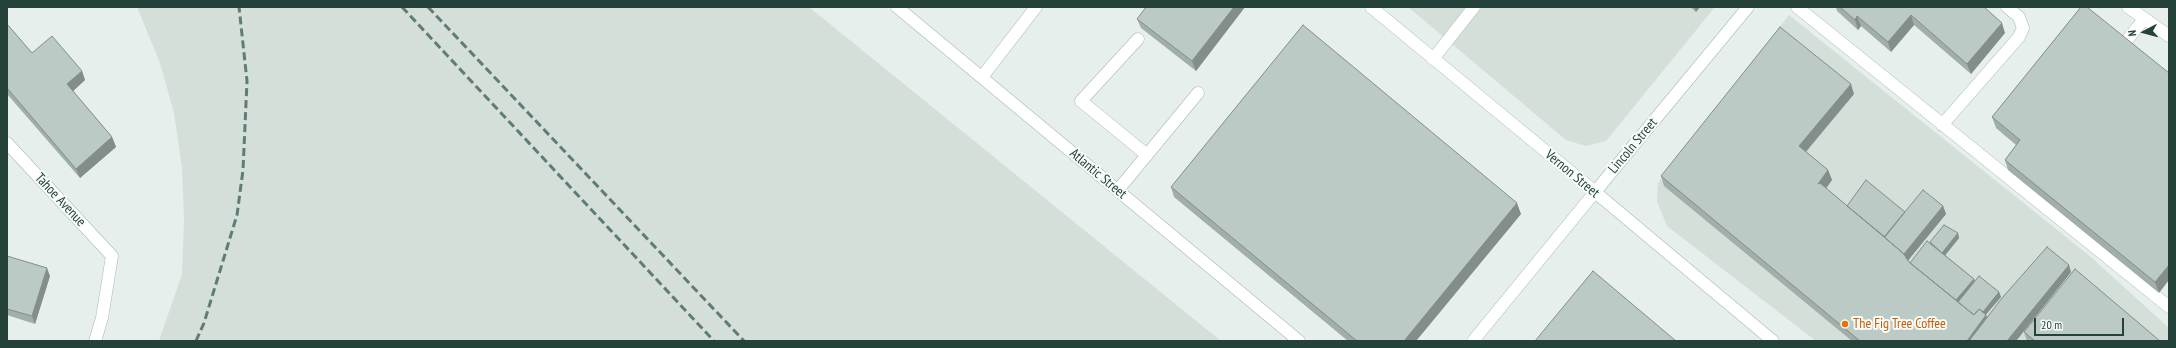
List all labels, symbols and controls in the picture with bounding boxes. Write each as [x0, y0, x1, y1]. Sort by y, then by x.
north arrow [2124, 12, 2164, 52]
text: N [2125, 30, 2139, 37]
street label: Lincoln Street [1605, 115, 1661, 177]
street label: Atlantic Street [1066, 145, 1130, 203]
street label: Vernon Street [1541, 146, 1603, 202]
street label: Tahoe Avenue [31, 170, 89, 230]
scale bar [2036, 310, 2126, 336]
place label: The Fig Tree Coffee [1853, 316, 1946, 332]
text: 20 m [2041, 317, 2062, 332]
marker: The Fig Tree Coffee [1840, 319, 1850, 329]

